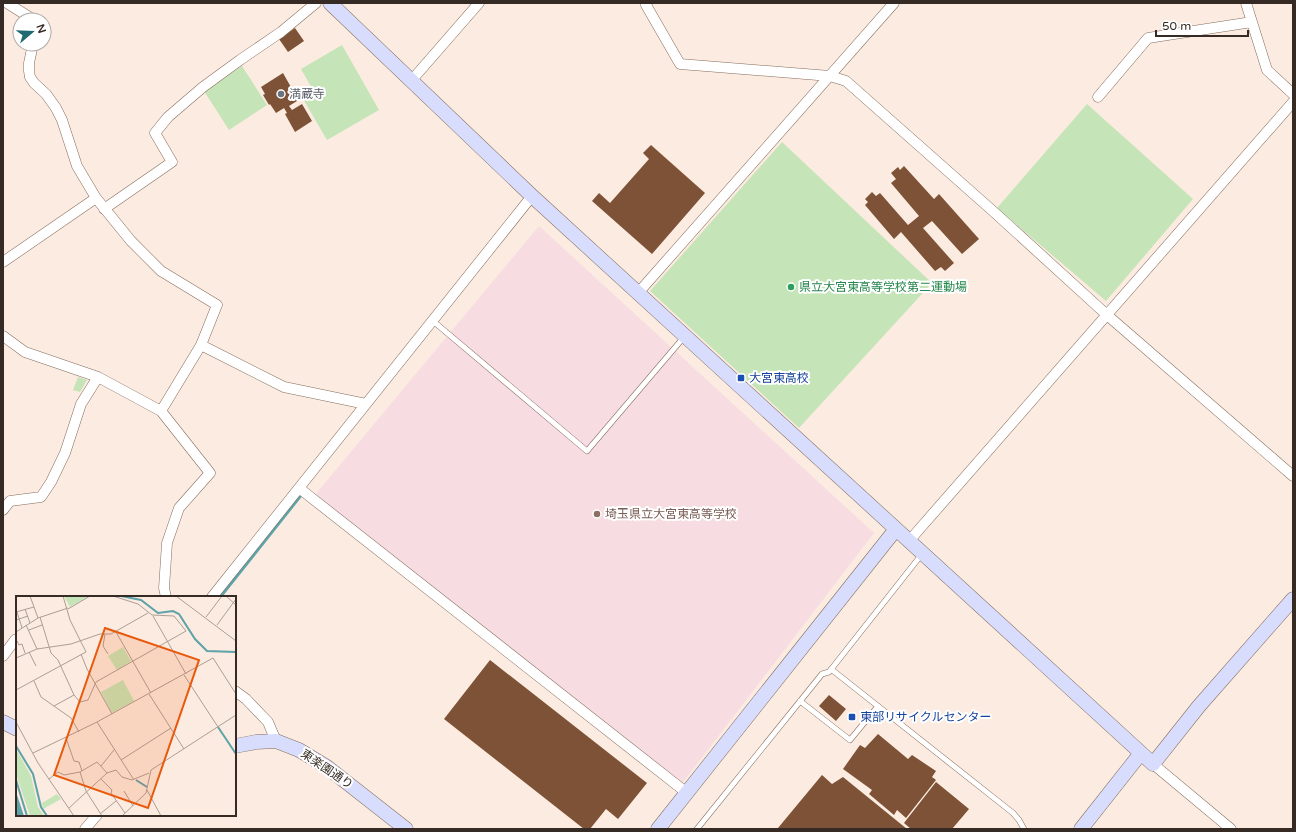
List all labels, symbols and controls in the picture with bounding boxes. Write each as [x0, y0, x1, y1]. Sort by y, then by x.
north arrow [12, 12, 52, 52]
scale bar [1156, 12, 1248, 38]
text: 50 m [1162, 19, 1191, 33]
text: N [33, 23, 49, 35]
place label: 満蔵寺 [289, 87, 325, 101]
marker: 満蔵寺 [276, 89, 286, 99]
place label: 県立大宮東高等学校第二運動場 [799, 280, 967, 294]
marker: 県立大宮東高等学校第二運動場 [786, 282, 796, 292]
place label: 大宮東高校 [749, 371, 809, 385]
marker: 大宮東高校 [736, 373, 746, 383]
place label: 埼玉県立大宮東高等学校 [605, 507, 737, 521]
marker: 埼玉県立大宮東高等学校 [592, 509, 602, 519]
inset map [16, 596, 236, 816]
place label: 東部リサイクルセンター [860, 710, 991, 724]
marker: 東部リサイクルセンター [847, 712, 857, 722]
street label: 東楽園通り [298, 746, 356, 792]

